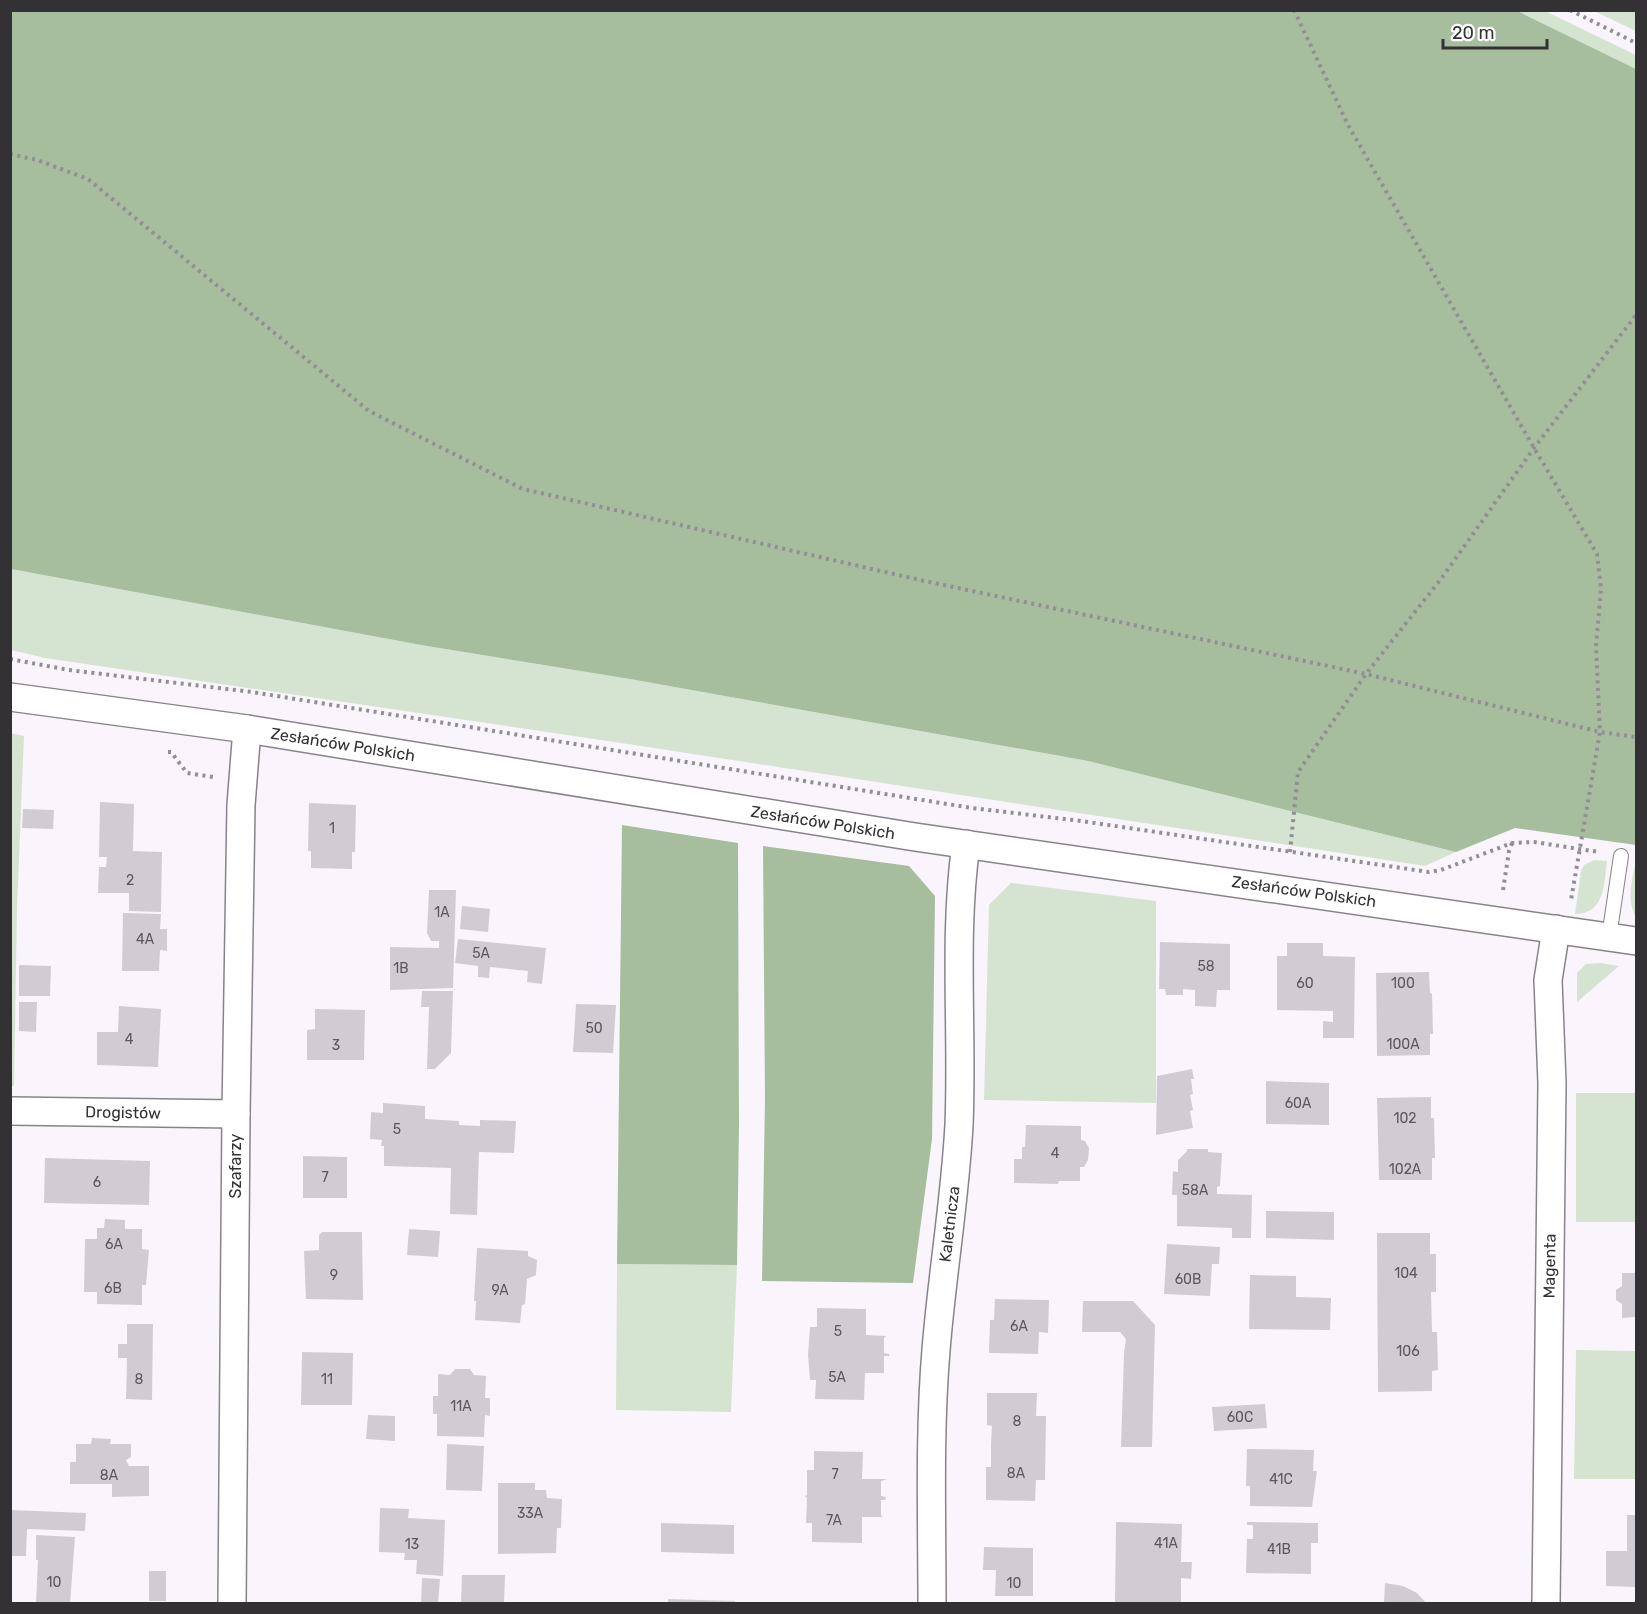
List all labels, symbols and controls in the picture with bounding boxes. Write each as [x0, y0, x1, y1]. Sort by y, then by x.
scale bar [1443, 12, 1546, 50]
text: 20 m [1452, 22, 1494, 44]
street label: Zesłańców Polskich [269, 724, 416, 765]
street label: Zesłańców Polskich [749, 802, 896, 843]
house number: 1 [329, 820, 335, 837]
house number: 2 [126, 872, 134, 889]
street label: Zesłańców Polskich [1230, 872, 1377, 911]
house number: 1A [434, 904, 450, 921]
house number: 4A [136, 931, 155, 948]
house number: 5A [472, 945, 490, 962]
house number: 58 [1197, 958, 1215, 975]
house number: 1B [393, 960, 409, 977]
house number: 60 [1296, 975, 1314, 992]
house number: 100 [1391, 975, 1415, 992]
house number: 50 [585, 1020, 603, 1037]
house number: 4 [125, 1031, 134, 1048]
house number: 100A [1386, 1036, 1420, 1053]
house number: 3 [332, 1037, 340, 1054]
house number: 60A [1285, 1095, 1312, 1112]
street label: Drogistów [85, 1102, 161, 1123]
house number: 102 [1393, 1110, 1417, 1127]
house number: 5 [393, 1121, 401, 1138]
street label: Szafarzy [226, 1133, 245, 1198]
house number: 4 [1051, 1145, 1060, 1162]
house number: 102A [1389, 1161, 1422, 1178]
house number: 7 [321, 1169, 329, 1186]
house number: 6 [93, 1174, 101, 1191]
house number: 58A [1182, 1182, 1209, 1199]
street label: Kaletnicza [935, 1185, 964, 1263]
street label: Magenta [1539, 1233, 1560, 1299]
house number: 6A [105, 1236, 124, 1253]
house number: 104 [1394, 1265, 1418, 1282]
house number: 9 [330, 1267, 338, 1284]
house number: 60B [1175, 1271, 1201, 1288]
house number: 6B [104, 1280, 122, 1297]
house number: 9A [491, 1282, 509, 1299]
house number: 6A [1010, 1318, 1029, 1335]
house number: 5 [834, 1323, 842, 1340]
house number: 106 [1396, 1343, 1420, 1360]
house number: 5A [828, 1369, 846, 1386]
house number: 8 [135, 1371, 144, 1388]
house number: 11 [321, 1371, 333, 1388]
house number: 11A [450, 1398, 472, 1415]
house number: 60C [1227, 1409, 1253, 1426]
house number: 8 [1013, 1413, 1022, 1430]
house number: 8A [1007, 1465, 1026, 1482]
house number: 7 [831, 1466, 839, 1483]
house number: 8A [100, 1467, 119, 1484]
house number: 41C [1269, 1471, 1293, 1488]
house number: 33A [517, 1505, 544, 1522]
house number: 7A [826, 1512, 843, 1529]
house number: 41A [1154, 1535, 1179, 1552]
house number: 13 [405, 1536, 419, 1553]
house number: 41B [1267, 1541, 1291, 1558]
house number: 10 [47, 1574, 62, 1591]
house number: 10 [1007, 1575, 1022, 1592]

